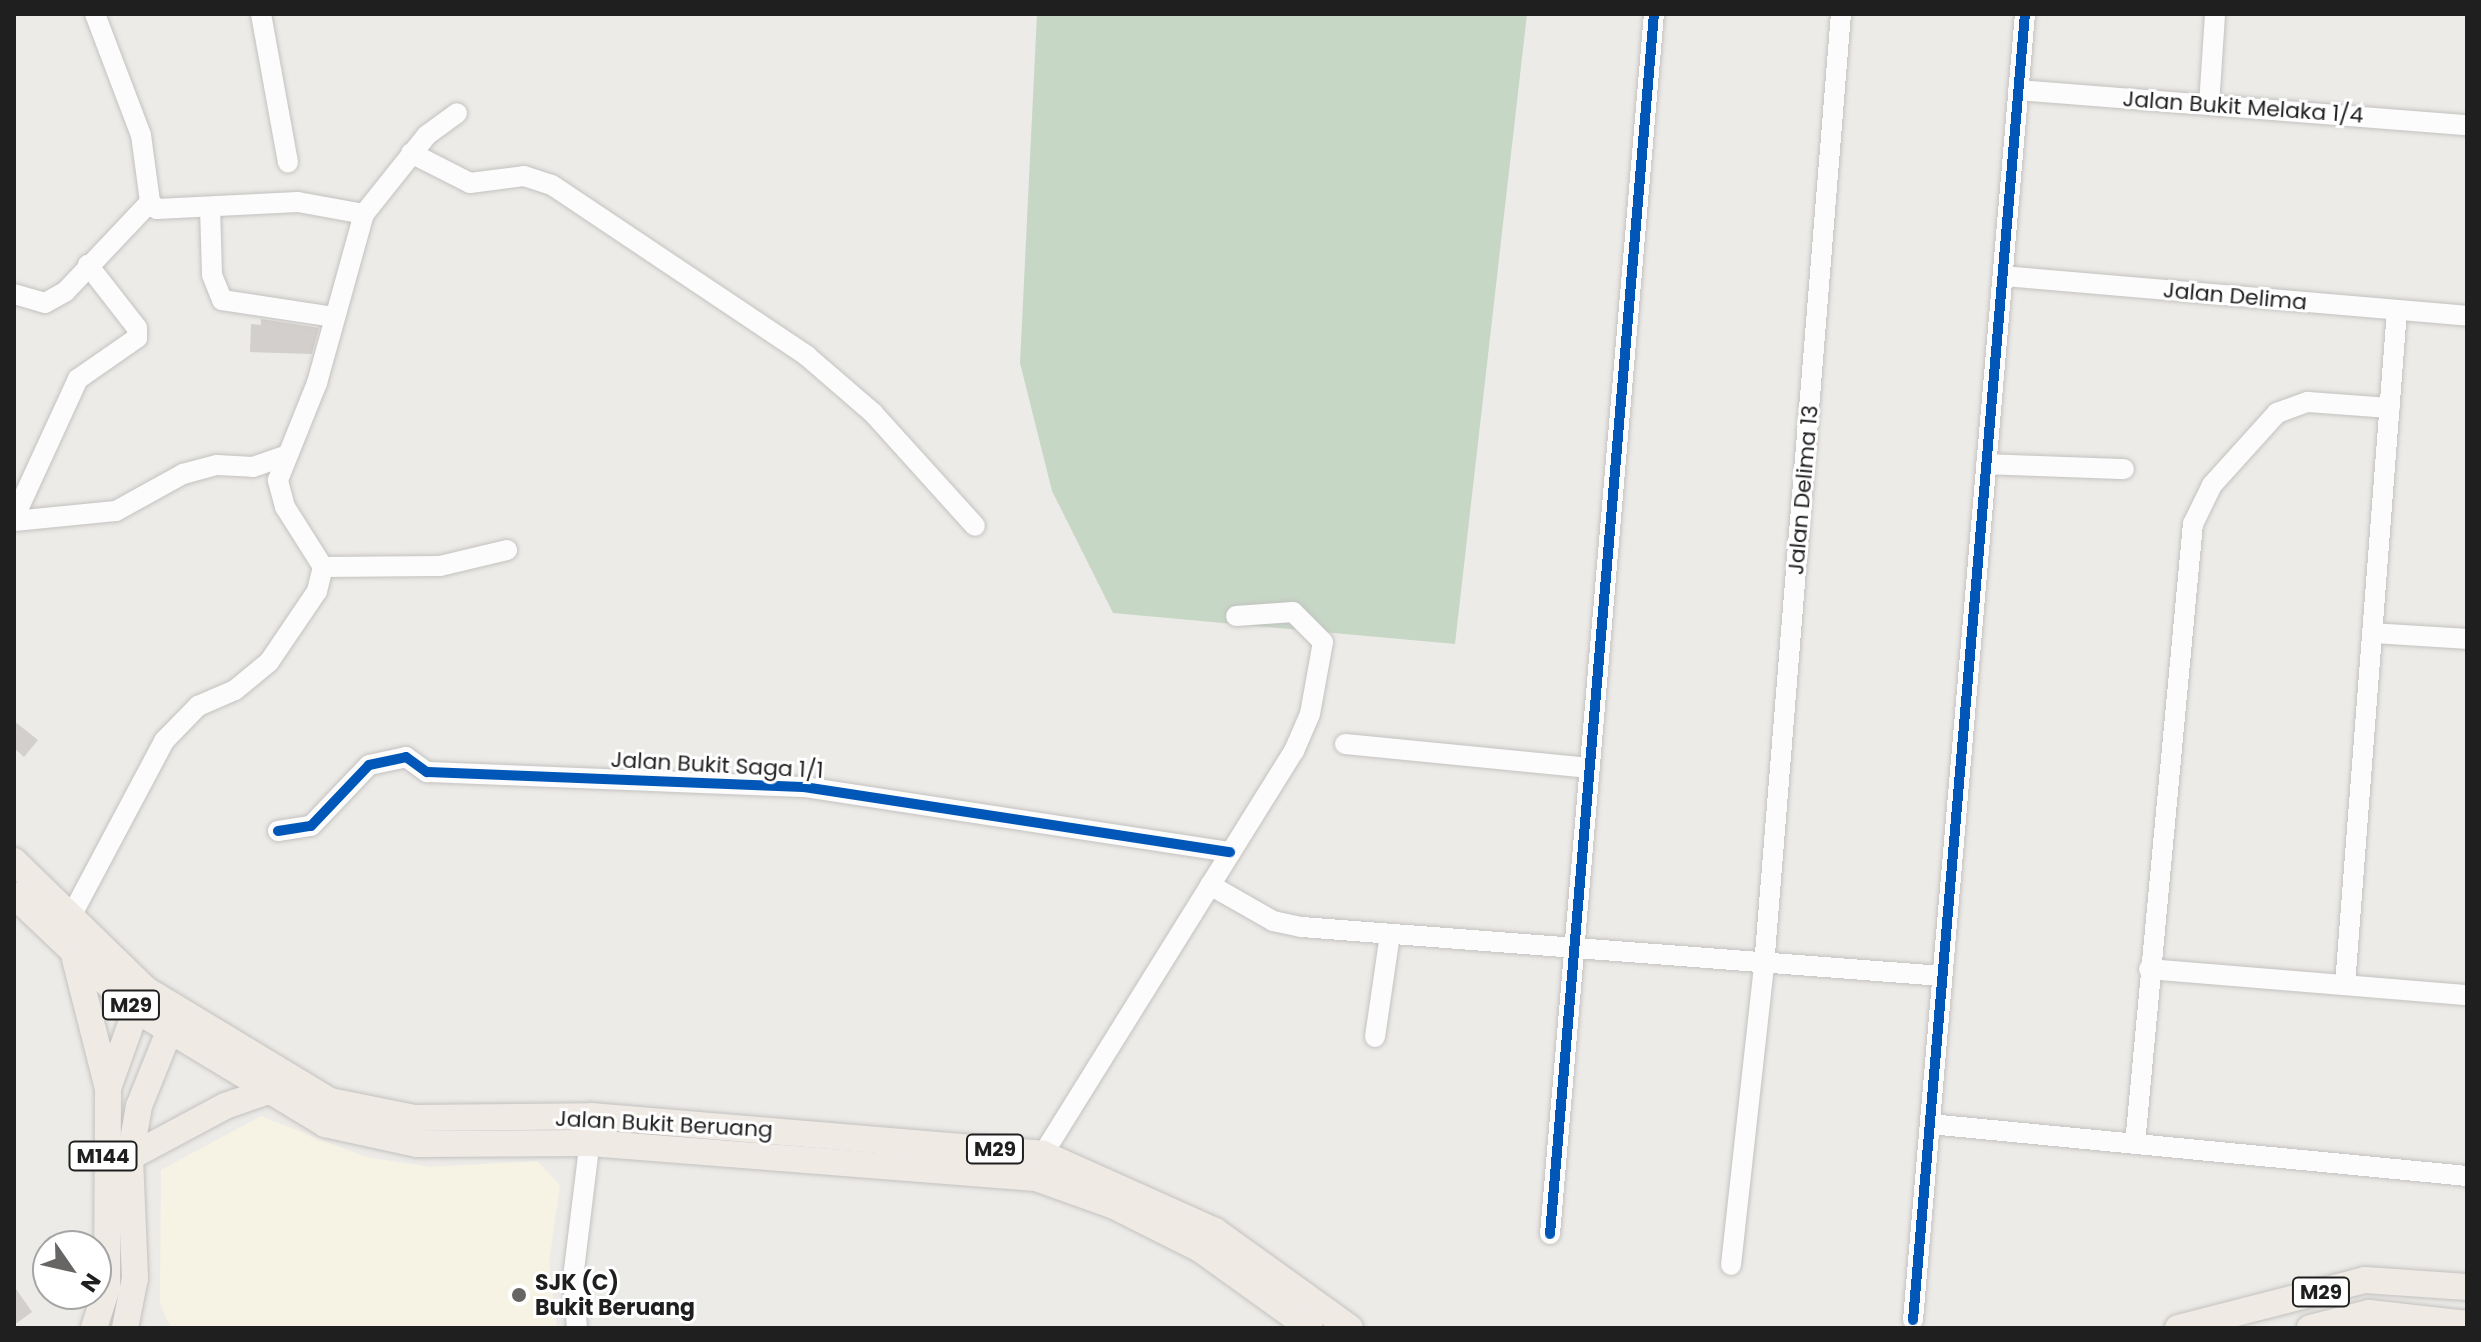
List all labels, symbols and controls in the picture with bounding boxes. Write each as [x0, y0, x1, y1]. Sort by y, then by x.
street label: Jalan Bukit Melaka 1/4 [2122, 85, 2364, 129]
street label: Jalan Delima [2162, 277, 2308, 315]
street label: Jalan Delima 13 [1782, 404, 1824, 576]
street label: Jalan Bukit Saga 1/1 [610, 746, 824, 784]
road number: M29 [101, 989, 161, 1021]
street label: Jalan Bukit Beruang [554, 1105, 774, 1143]
road number: M29 [965, 1133, 1025, 1165]
road number: M144 [67, 1140, 139, 1172]
north arrow [32, 1230, 112, 1310]
text: N [73, 1267, 108, 1298]
place label: SJK (C) Bukit Beruang [535, 1269, 695, 1320]
road number: M29 [2291, 1276, 2351, 1308]
marker: SJK (C) Bukit Beruang [510, 1286, 528, 1304]

